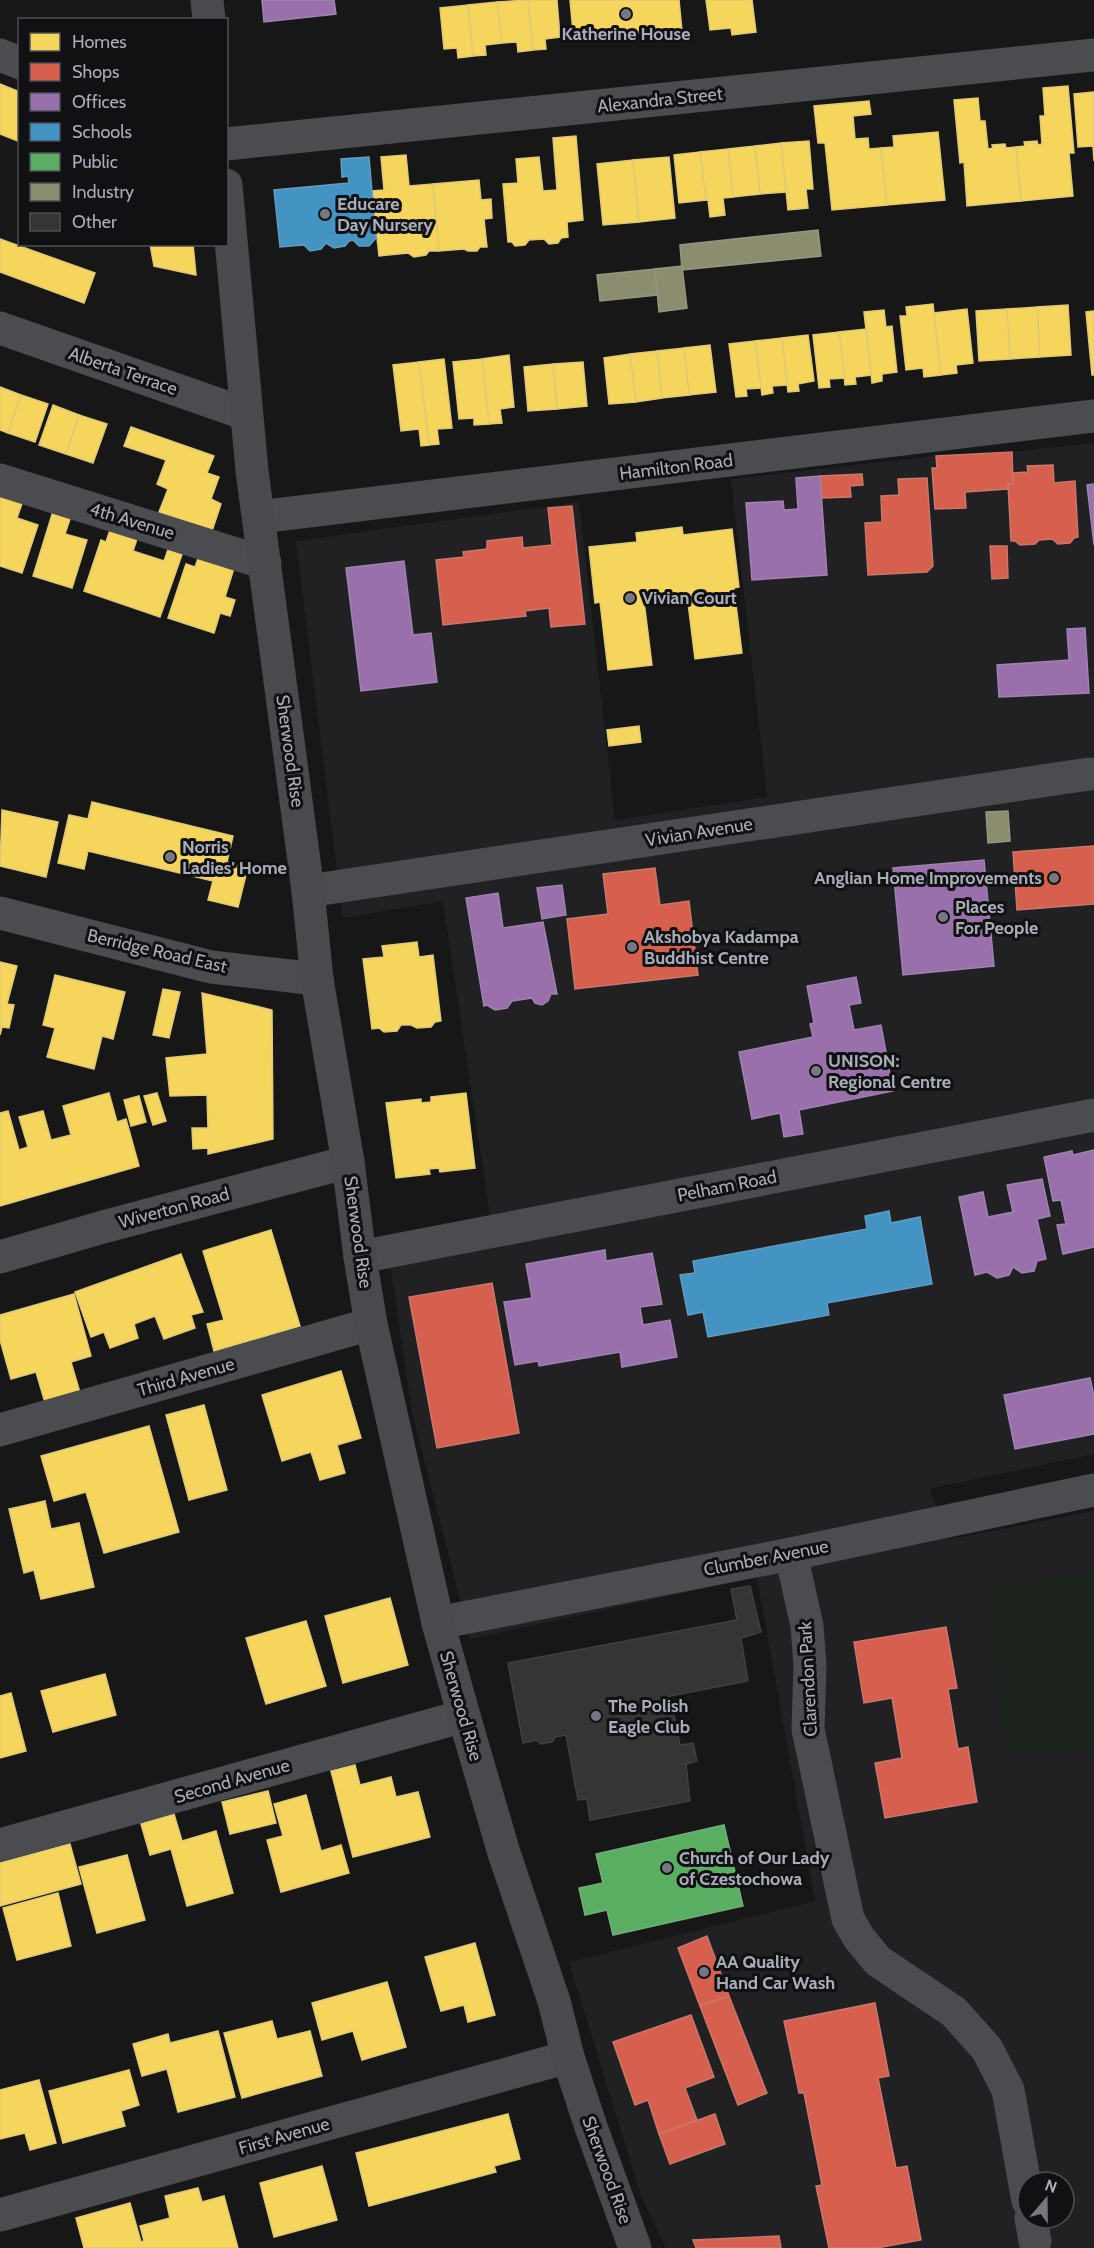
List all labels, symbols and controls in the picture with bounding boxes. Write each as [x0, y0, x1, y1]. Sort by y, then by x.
marker: Katherine House [619, 7, 633, 21]
legend [18, 18, 228, 246]
place label: Katherine House [562, 23, 690, 45]
text: Homes [72, 31, 127, 53]
text: Shops [72, 61, 120, 83]
street label: Alexandra Street [596, 82, 724, 118]
text: Offices [72, 91, 126, 113]
text: Schools [72, 121, 132, 143]
text: Public [72, 151, 118, 173]
text: Industry [72, 181, 134, 203]
place label: Educare Day Nursery [337, 193, 433, 236]
marker: Educare Day Nursery [318, 207, 332, 221]
text: Other [72, 211, 117, 233]
street label: Alberta Terrace [66, 342, 180, 400]
street label: Hamilton Road [618, 449, 734, 485]
street label: 4th Avenue [87, 498, 177, 544]
place label: Vivian Court [642, 587, 737, 609]
marker: Vivian Court [623, 591, 637, 605]
street label: Sherwood Rise [271, 693, 309, 809]
street label: Vivian Avenue [644, 813, 754, 851]
place label: Norris Ladies' Home [182, 836, 287, 879]
marker: Norris Ladies' Home [163, 850, 177, 864]
place label: Anglian Home Improvements [814, 867, 1042, 889]
marker: Anglian Home Improvements [1047, 871, 1061, 885]
place label: Places For People [955, 896, 1038, 939]
marker: Places For People [936, 910, 950, 924]
street label: Berridge Road East [85, 924, 229, 978]
place label: Akshobya Kadampa Buddhist Centre [644, 926, 799, 969]
marker: Akshobya Kadampa Buddhist Centre [625, 940, 639, 954]
place label: UNISON: Regional Centre [828, 1050, 951, 1093]
marker: UNISON: Regional Centre [809, 1064, 823, 1078]
street label: Pelham Road [675, 1166, 779, 1206]
street label: Sherwood Rise [339, 1174, 377, 1290]
street label: Wiverton Road [116, 1183, 232, 1233]
street label: Third Avenue [135, 1353, 237, 1401]
street label: Clumber Avenue [702, 1535, 830, 1581]
street label: Clarendon Park [794, 1620, 822, 1737]
street label: Sherwood Rise [435, 1649, 487, 1763]
place label: The Polish Eagle Club [608, 1695, 690, 1738]
marker: The Polish Eagle Club [589, 1709, 603, 1723]
street label: Second Avenue [172, 1754, 292, 1808]
place label: Church of Our Lady of Czestochowa [679, 1847, 830, 1890]
marker: Church of Our Lady of Czestochowa [660, 1861, 674, 1875]
place label: AA Quality Hand Car Wash [716, 1951, 835, 1994]
marker: AA Quality Hand Car Wash [697, 1965, 711, 1979]
street label: First Avenue [236, 2113, 332, 2159]
street label: Sherwood Rise [577, 2113, 637, 2227]
north arrow [1016, 2170, 1076, 2230]
text: N [1042, 2176, 1060, 2197]

